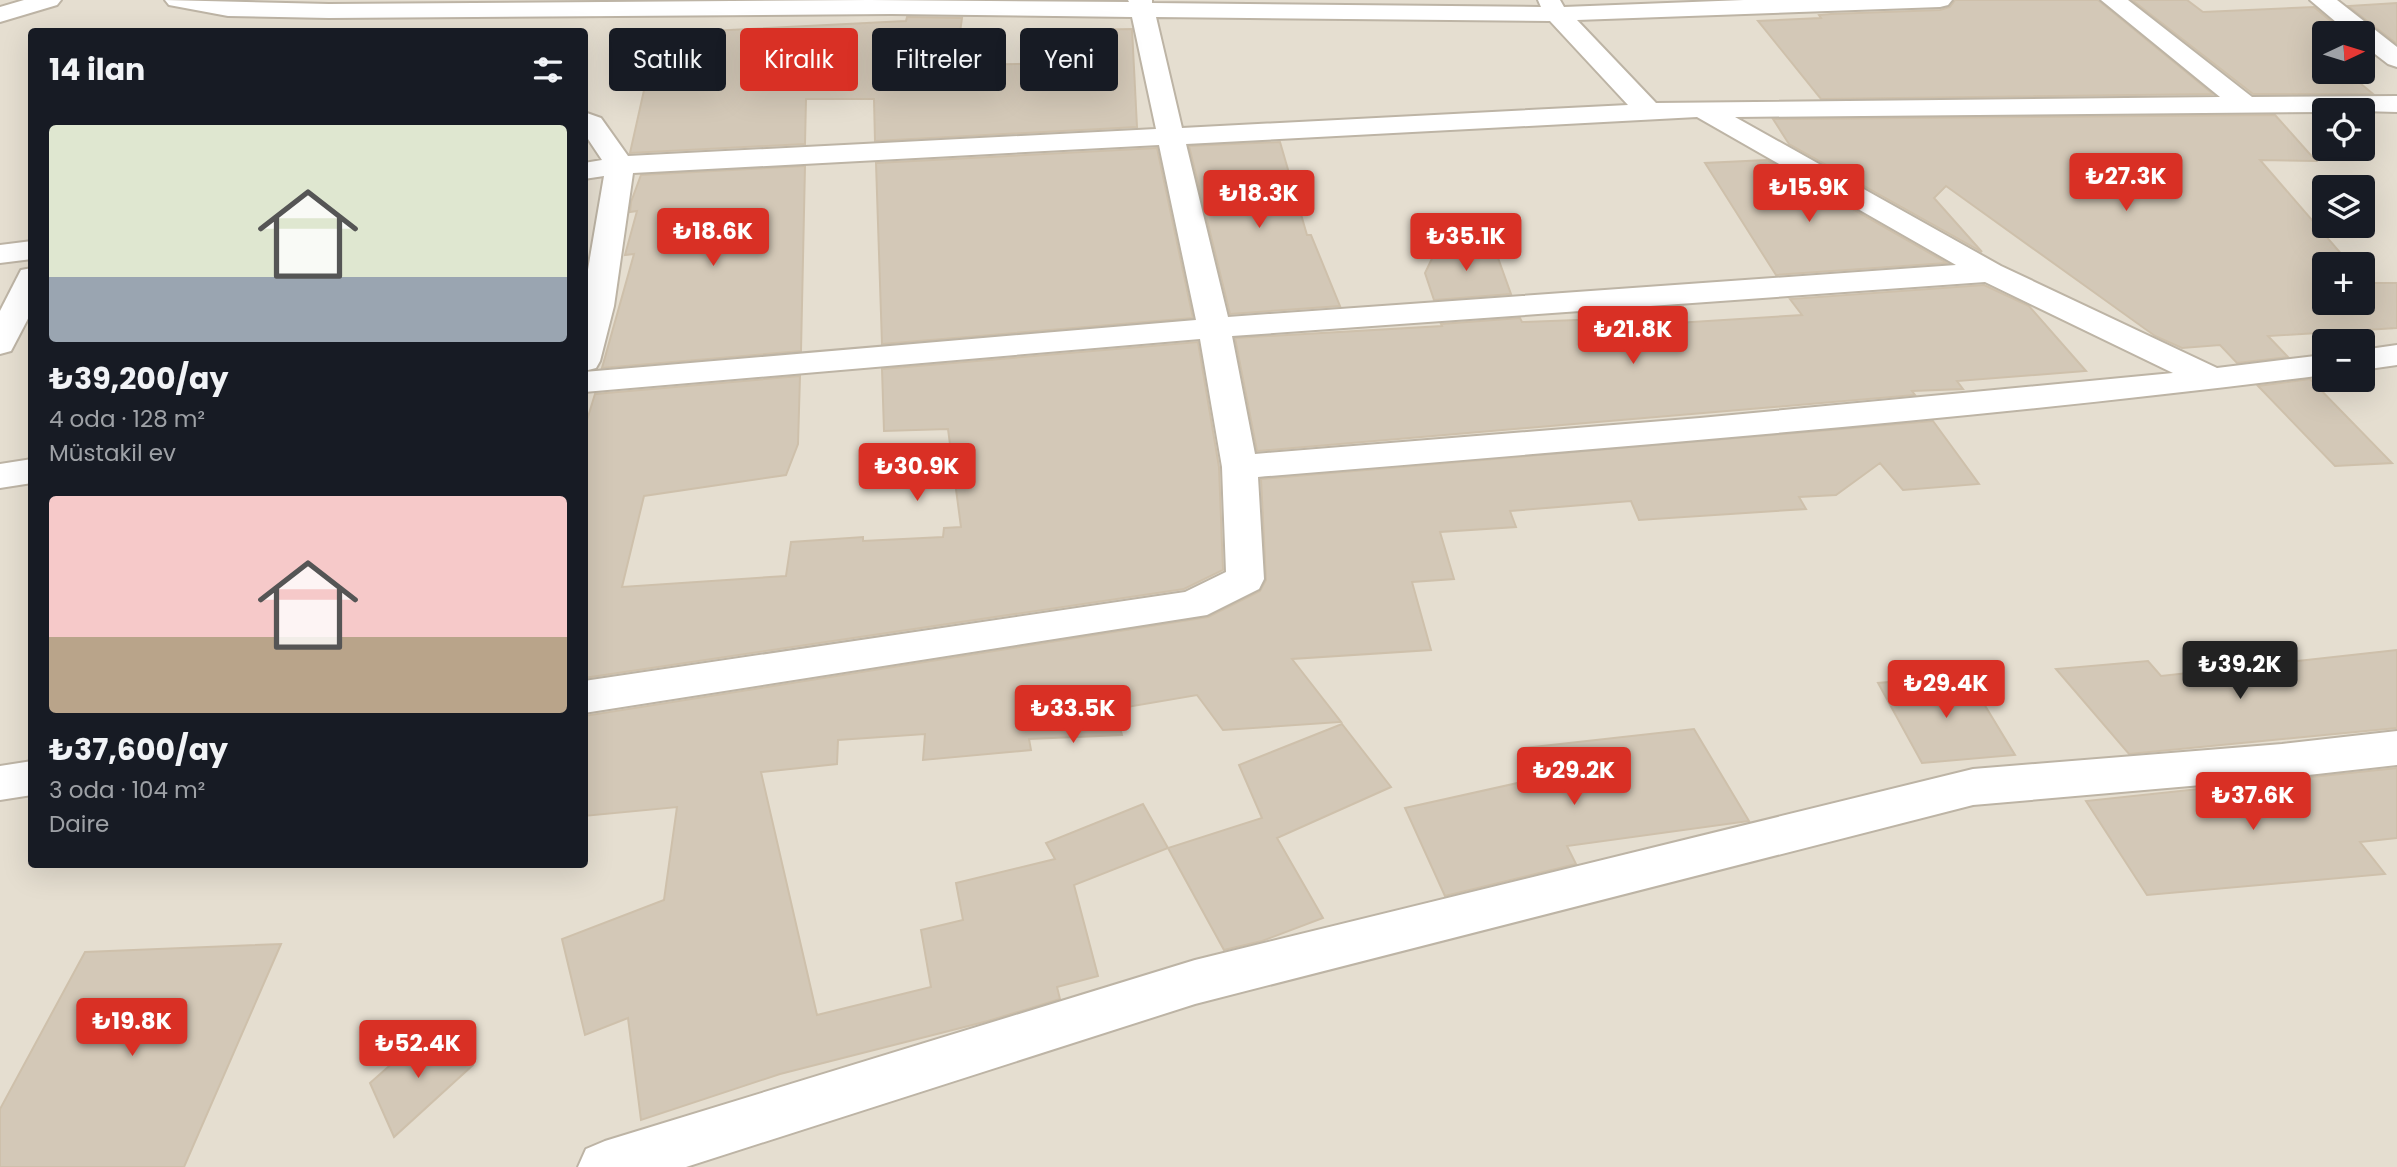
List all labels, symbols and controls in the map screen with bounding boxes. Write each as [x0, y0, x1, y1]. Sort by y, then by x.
north arrow [2312, 21, 2375, 84]
map controls [2312, 21, 2375, 392]
chip: Satılık [609, 28, 726, 91]
chip: Kiralık [740, 28, 858, 91]
chip: Filtreler [872, 28, 1006, 91]
chip: Yeni [1020, 28, 1118, 91]
text: 14 ilan [49, 48, 145, 91]
icon: filters [529, 51, 567, 89]
button: locate [2312, 98, 2375, 161]
pin: ₺27.3K [2069, 154, 2183, 213]
text: ₺27.3K [2085, 160, 2167, 192]
pin: ₺15.9K [1752, 164, 1866, 224]
pin: ₺18.3K [1202, 170, 1316, 230]
icon: home [245, 171, 371, 297]
text: ₺15.9K [1769, 171, 1849, 203]
button: layers [2312, 175, 2375, 238]
text: ₺18.3K [1219, 177, 1299, 209]
pin: ₺18.6K [656, 208, 770, 268]
pin: ₺35.1K [1409, 214, 1523, 273]
text: ₺18.6K [673, 215, 753, 247]
text: ₺35.1K [1426, 220, 1506, 252]
button: + [2312, 252, 2375, 315]
pin: ₺21.8K [1576, 306, 1690, 366]
text: ₺21.8K [1594, 313, 1672, 345]
button: − [2312, 329, 2375, 392]
text: ₺39,200/ay [49, 357, 228, 400]
text: 4 oda · 128 m² [49, 403, 205, 435]
text: Müstakil ev [49, 437, 176, 469]
pin: ₺30.9K [860, 444, 974, 503]
text: ₺30.9K [875, 450, 959, 482]
icon: home [245, 542, 371, 668]
pin: ₺39.2K [2183, 642, 2297, 701]
text: ₺39.2K [2199, 648, 2281, 680]
pin: ₺29.4K [1889, 660, 2003, 720]
text: ₺29.4K [1904, 667, 1988, 699]
pin: ₺33.5K [1016, 686, 1130, 745]
text: ₺33.5K [1031, 692, 1115, 724]
text: ₺37,600/ay [49, 728, 228, 771]
pin: ₺29.2K [1517, 748, 1631, 807]
text: ₺29.2K [1533, 754, 1615, 786]
pin: ₺37.6K [2196, 772, 2310, 832]
text: 3 oda · 104 m² [49, 774, 205, 806]
text: ₺37.6K [2212, 779, 2294, 811]
text: Daire [49, 808, 109, 840]
pin: ₺19.8K [75, 998, 189, 1058]
text: ₺19.8K [92, 1005, 172, 1037]
pin: ₺52.4K [361, 1020, 475, 1080]
text: ₺52.4K [375, 1027, 461, 1059]

